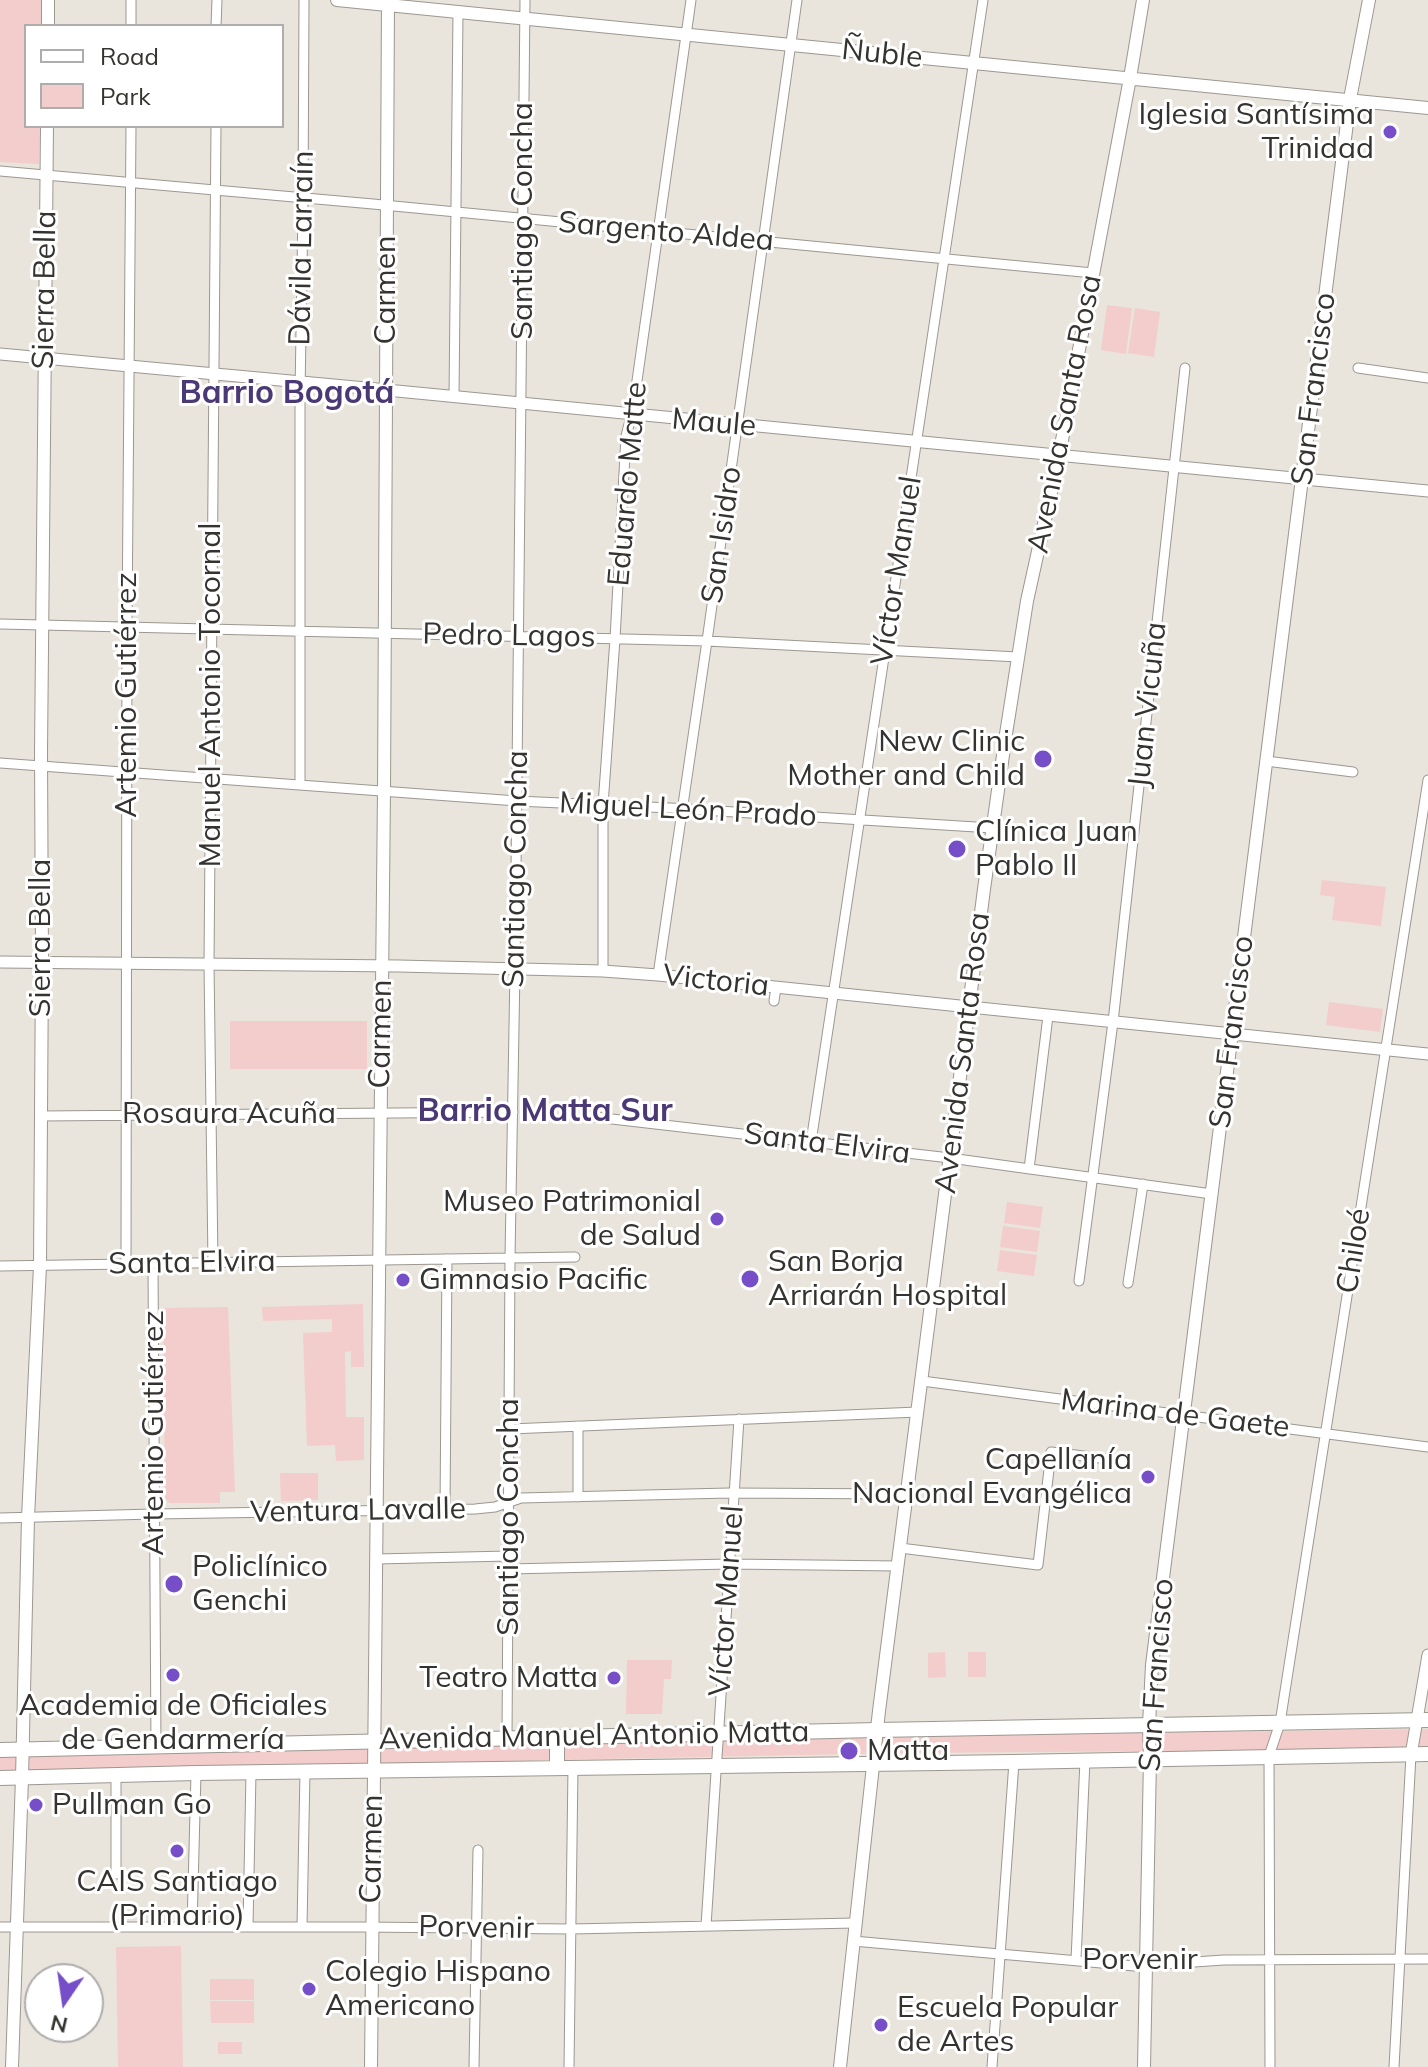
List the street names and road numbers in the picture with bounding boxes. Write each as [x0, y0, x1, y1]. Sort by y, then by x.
street label: Ñuble [840, 32, 924, 76]
street label: Santiago Concha [505, 102, 541, 340]
street label: Dávila Larraín [282, 150, 322, 346]
street label: Sargento Aldea [557, 205, 775, 259]
street label: Sierra Bella [26, 210, 64, 370]
street label: Carmen [368, 235, 404, 345]
street label: Avenida Santa Rosa [1020, 272, 1110, 556]
street label: San Francisco [1284, 291, 1344, 487]
street label: Eduardo Matte [601, 380, 655, 588]
street label: Maule [670, 401, 758, 445]
street label: San Isidro [695, 464, 749, 606]
street label: Víctor Manuel [864, 474, 930, 668]
street label: Manuel Antonio Tocornal [193, 523, 229, 867]
street label: Artemio Gutiérrez [109, 572, 145, 818]
street label: Pedro Lagos [422, 616, 596, 656]
street label: Juan Vicuña [1121, 620, 1175, 790]
street label: Santiago Concha [496, 750, 536, 988]
street label: Miguel León Prado [558, 785, 818, 835]
street label: Sierra Bella [23, 859, 59, 1017]
street label: Avenida Santa Rosa [928, 910, 998, 1196]
street label: San Francisco [1202, 934, 1262, 1130]
street label: Victoria [661, 958, 771, 1004]
street label: Carmen [362, 979, 400, 1089]
street label: Rosaura Acuña [122, 1096, 336, 1132]
street label: Santa Elvira [742, 1116, 912, 1172]
street label: Chiloé [1330, 1206, 1378, 1296]
street label: Santa Elvira [108, 1244, 276, 1282]
street label: Artemio Gutiérrez [136, 1310, 172, 1556]
street label: Marina de Gaete [1059, 1382, 1291, 1446]
street label: Santiago Concha [491, 1398, 527, 1636]
street label: Ventura Lavalle [250, 1491, 466, 1531]
street label: Víctor Manuel [702, 1504, 752, 1698]
street label: San Francisco [1132, 1577, 1182, 1773]
street label: Avenida Manuel Antonio Matta [378, 1714, 810, 1758]
street label: Carmen [353, 1794, 391, 1904]
street label: Porvenir [418, 1909, 534, 1947]
street label: Porvenir [1082, 1942, 1198, 1978]

